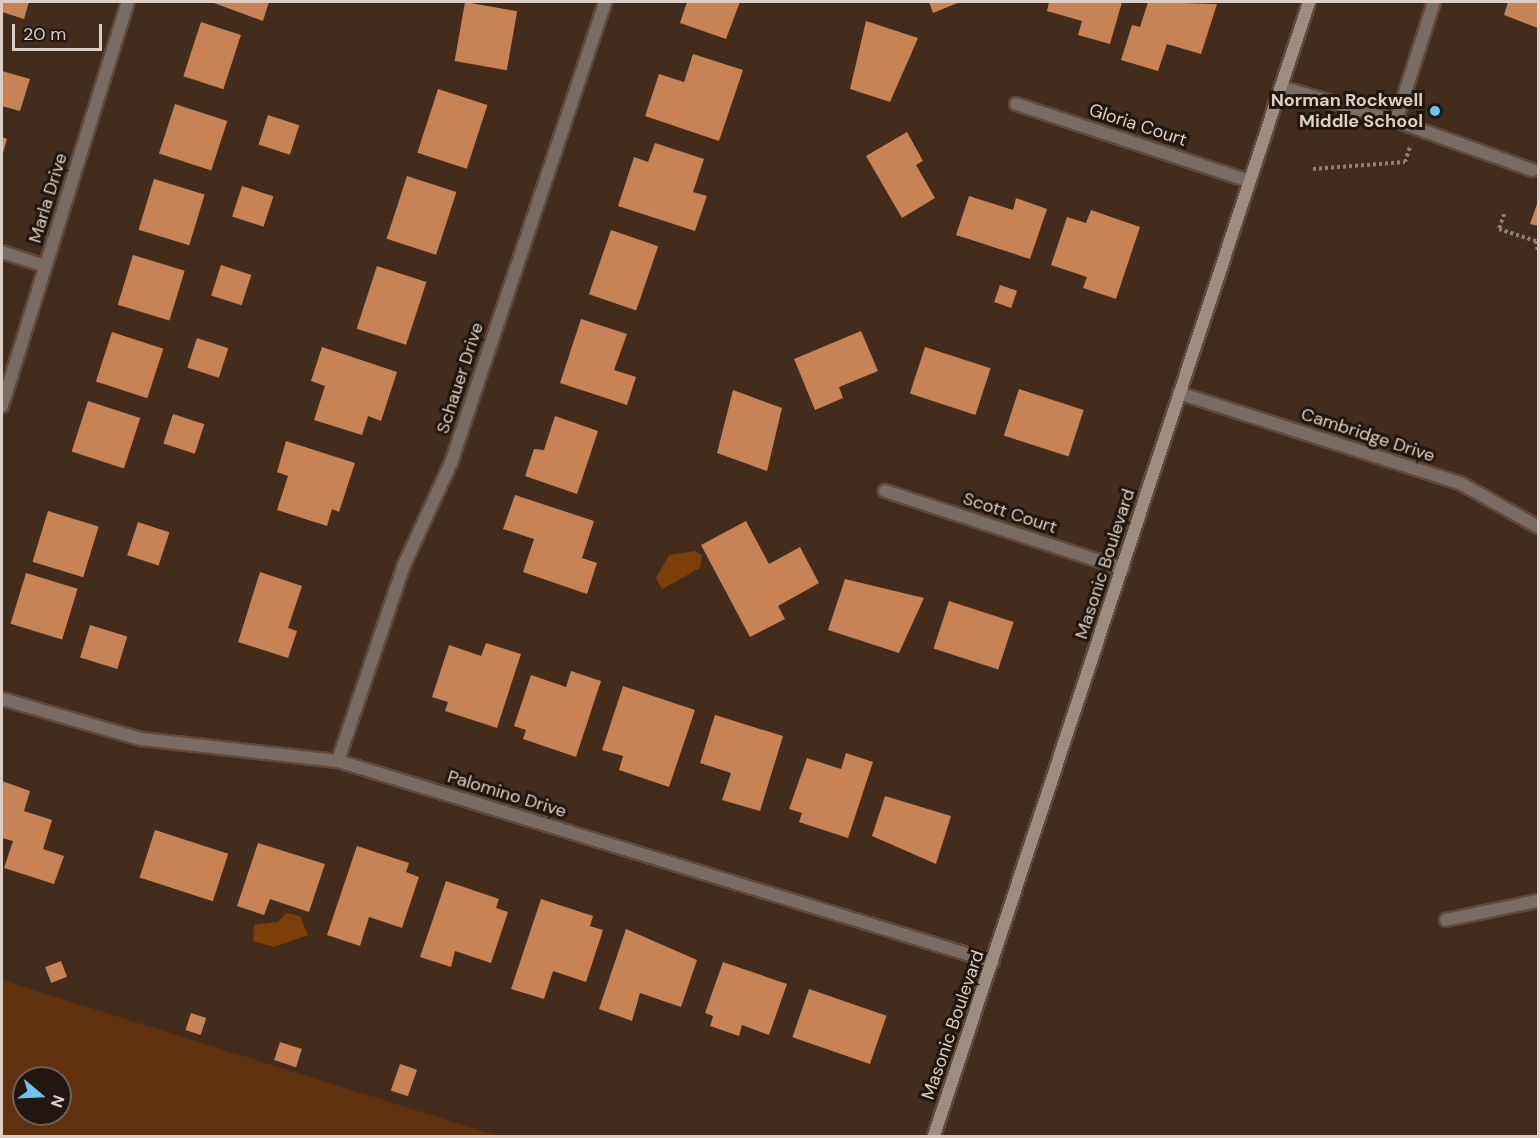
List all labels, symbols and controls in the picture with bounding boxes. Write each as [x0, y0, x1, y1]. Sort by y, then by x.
scale bar [15, 12, 105, 50]
text: 20 m [23, 22, 66, 46]
place label: Norman Rockwell Middle School [1271, 90, 1423, 132]
street label: Gloria Court [1086, 99, 1190, 151]
marker: Norman Rockwell Middle School [1428, 104, 1442, 118]
street label: Marla Drive [24, 150, 72, 246]
street label: Schauer Drive [432, 320, 488, 436]
street label: Cambridge Drive [1298, 403, 1438, 467]
street label: Masonic Boulevard [1071, 486, 1139, 642]
street label: Scott Court [960, 488, 1060, 538]
street label: Palomino Drive [445, 766, 569, 822]
street label: Masonic Boulevard [917, 947, 989, 1103]
north arrow [12, 1066, 72, 1126]
text: N [46, 1092, 69, 1110]

